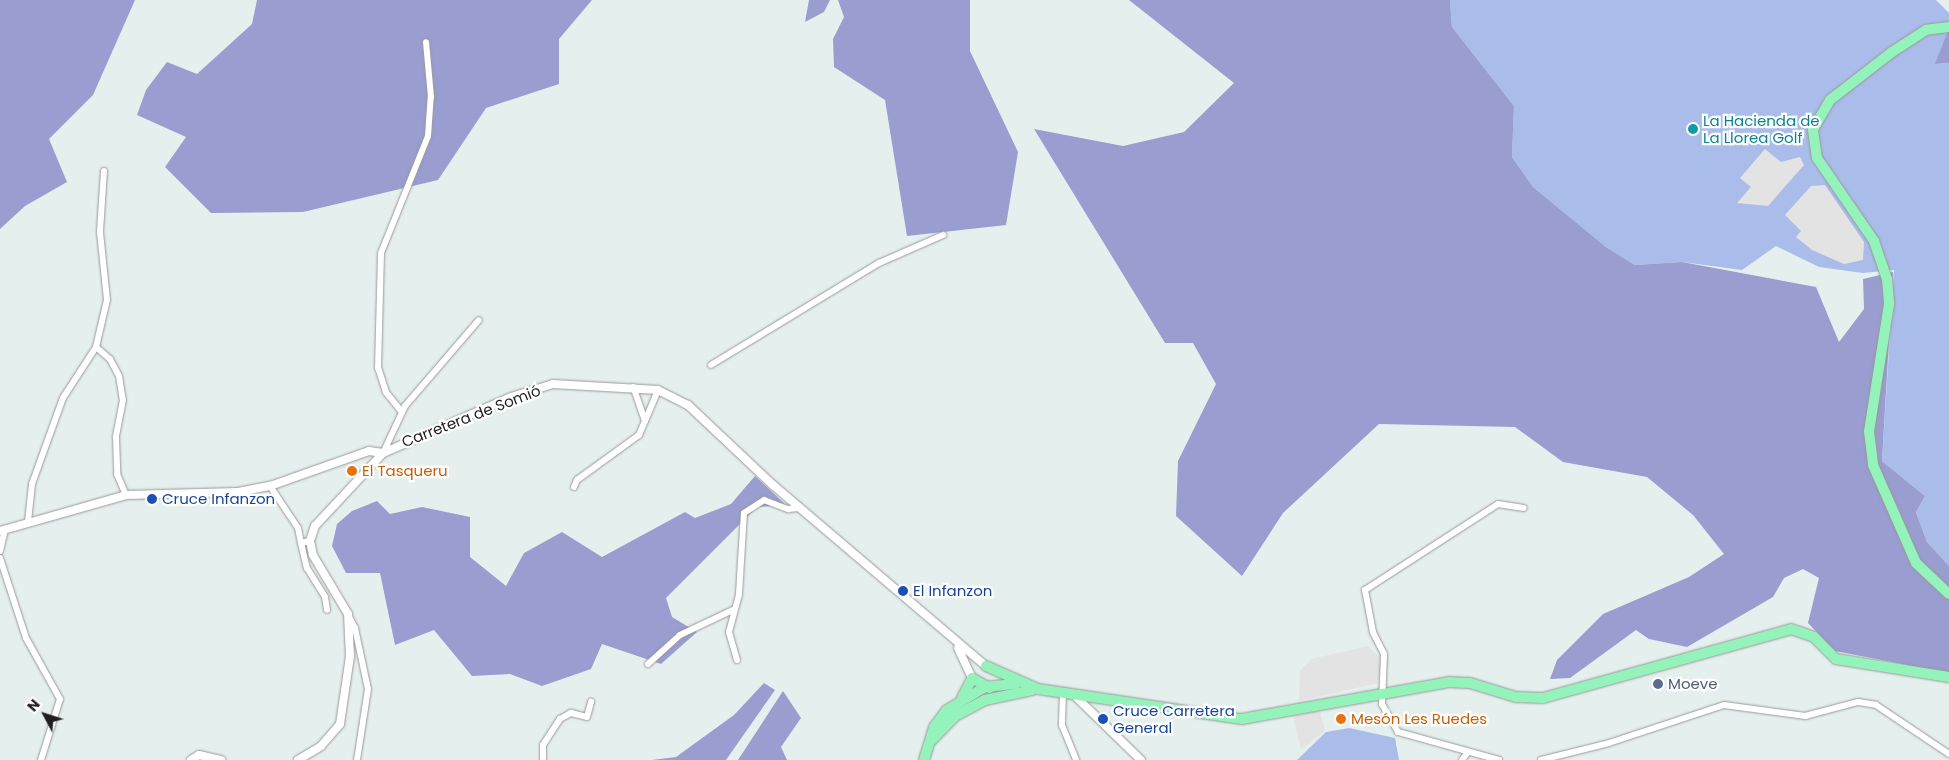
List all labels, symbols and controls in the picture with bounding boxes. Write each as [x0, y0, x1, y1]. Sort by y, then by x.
place label: La Hacienda de La Llorea Golf [1703, 111, 1820, 146]
marker: La Hacienda de La Llorea Golf [1687, 123, 1699, 135]
street label: Carretera de Somió [399, 381, 543, 451]
place label: El Tasqueru [362, 462, 448, 480]
marker: El Tasqueru [346, 465, 358, 477]
place label: Cruce Infanzon [162, 490, 275, 508]
marker: Cruce Infanzon [146, 493, 158, 505]
place label: El Infanzon [913, 582, 992, 600]
marker: El Infanzon [897, 585, 909, 597]
place label: Moeve [1668, 675, 1718, 693]
marker: Moeve [1652, 678, 1664, 690]
north arrow [20, 690, 70, 740]
text: N [22, 695, 45, 716]
place label: Cruce Carretera General [1113, 701, 1235, 736]
place label: Mesón Les Ruedes [1351, 710, 1487, 728]
marker: Cruce Carretera General [1097, 713, 1109, 725]
marker: Mesón Les Ruedes [1335, 713, 1347, 725]

